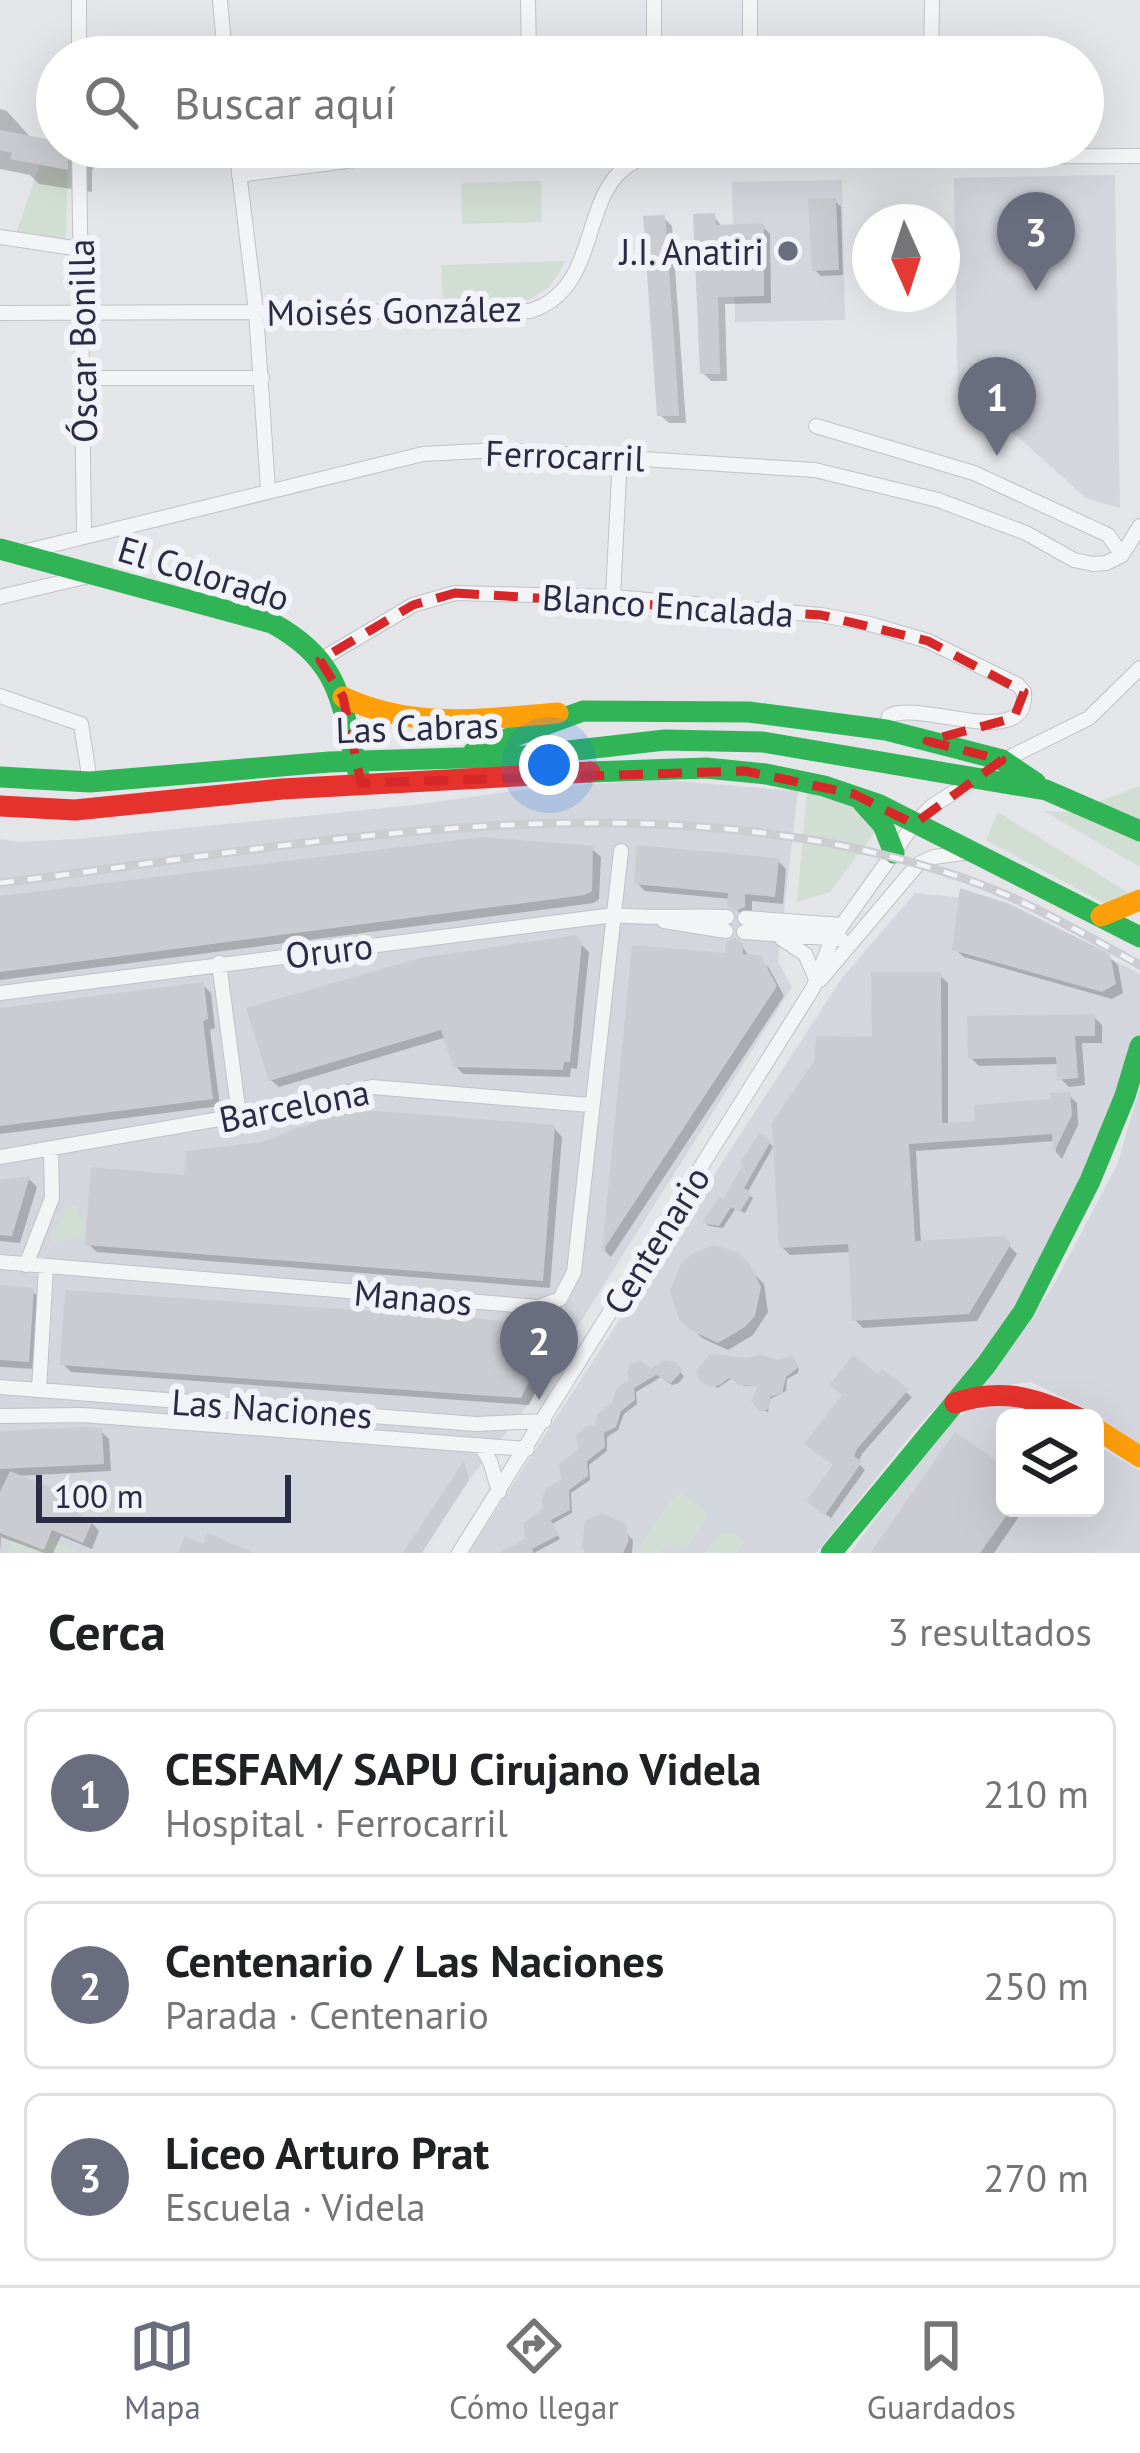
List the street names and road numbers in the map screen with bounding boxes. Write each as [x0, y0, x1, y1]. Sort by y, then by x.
street label: Óscar Bonilla [57, 238, 107, 444]
street label: Moisés González [266, 284, 522, 336]
street label: Ferrocarril [485, 429, 646, 481]
street label: El Colorado [113, 525, 295, 621]
street label: Blanco Encalada [541, 573, 795, 637]
street label: Las Cabras [335, 701, 499, 753]
street label: Oruro [283, 921, 375, 979]
street label: Barcelona [215, 1067, 373, 1143]
street label: Centenario [592, 1157, 720, 1323]
street label: Manaos [352, 1268, 474, 1326]
street label: Las Naciones [170, 1378, 374, 1438]

